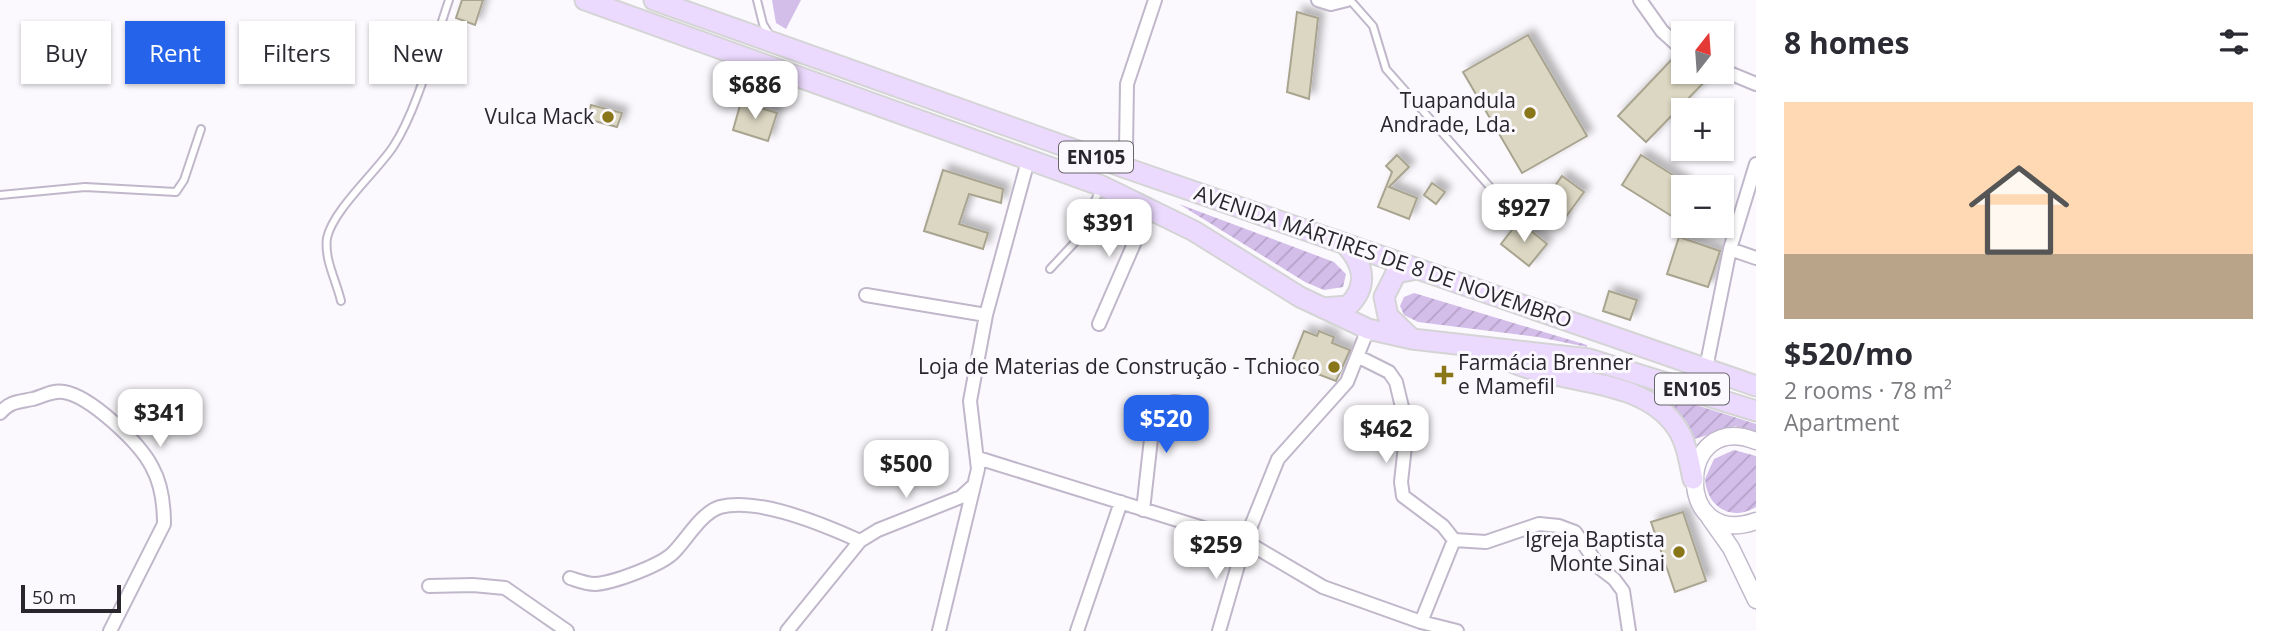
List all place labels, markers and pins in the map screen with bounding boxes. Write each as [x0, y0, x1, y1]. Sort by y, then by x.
pin: $686 [714, 61, 796, 121]
place label: Tuapandula Andrade, Lda. [1380, 86, 1516, 138]
place label: Vulca Mack [484, 102, 594, 130]
marker: Tuapandula Andrade, Lda. [1522, 105, 1538, 121]
marker: Vulca Mack [600, 109, 616, 125]
pin: $927 [1483, 184, 1565, 244]
pin: $391 [1068, 200, 1150, 259]
place label: Farmácia Brenner e Mamefil [1458, 348, 1633, 400]
place label: Loja de Materias de Construção - Tchioco [918, 352, 1320, 380]
marker: Loja de Materias de Construção - Tchioco [1326, 359, 1342, 375]
marker: Farmácia Brenner e Mamefil [1436, 367, 1452, 383]
pin: $341 [119, 390, 201, 449]
pin: $520 [1125, 396, 1207, 455]
pin: $462 [1345, 406, 1427, 465]
pin: $500 [865, 440, 947, 500]
pin: $259 [1175, 522, 1257, 581]
place label: Igreja Baptista Monte Sinai [1525, 525, 1665, 577]
marker: Igreja Baptista Monte Sinai [1671, 544, 1687, 560]

